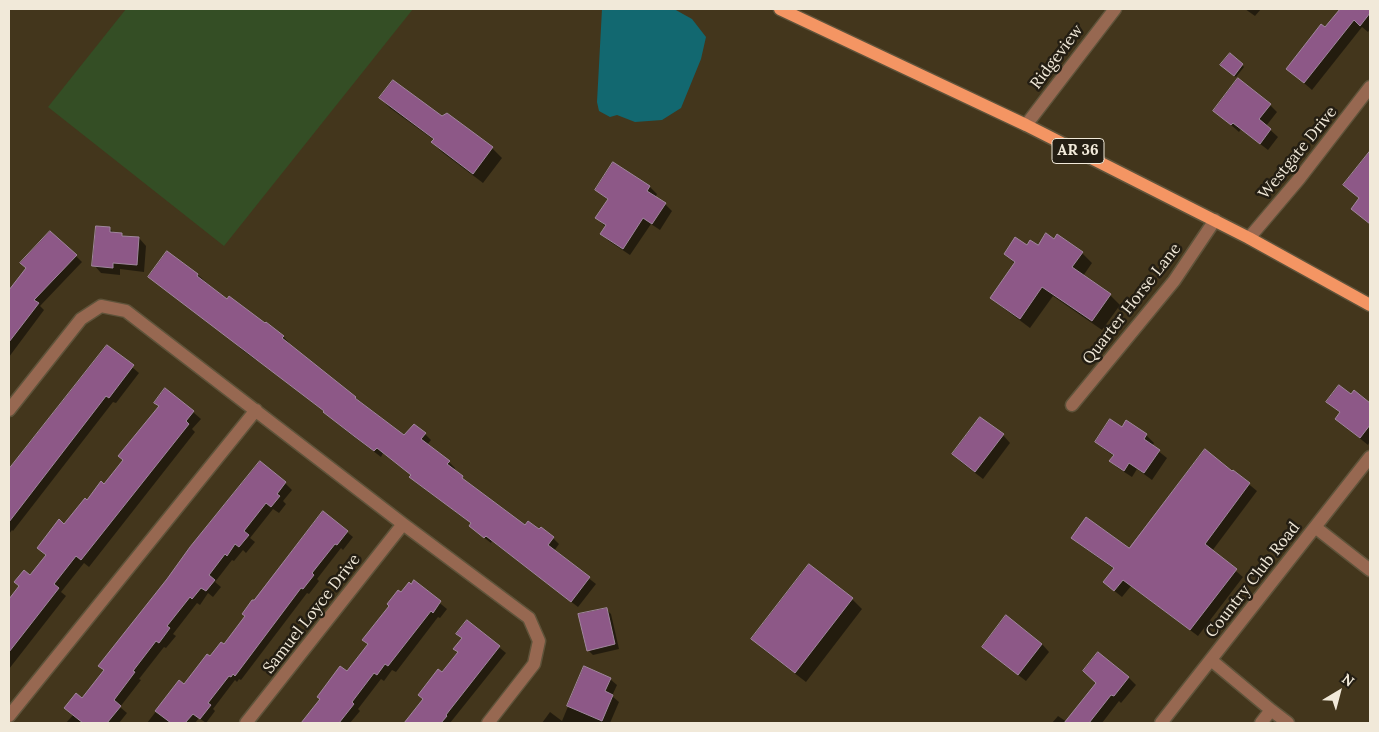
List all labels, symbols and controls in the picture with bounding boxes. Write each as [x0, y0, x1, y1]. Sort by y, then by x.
street label: Ridgeview [1027, 21, 1087, 93]
street label: Westgate Drive [1255, 103, 1341, 203]
road number: AR 36 [1052, 138, 1104, 164]
street label: Quarter Horse Lane [1079, 240, 1185, 368]
street label: Country Club Road [1202, 518, 1304, 642]
street label: Samuel Loyce Drive [259, 550, 365, 678]
north arrow [1314, 667, 1364, 717]
text: N [1338, 670, 1358, 690]

